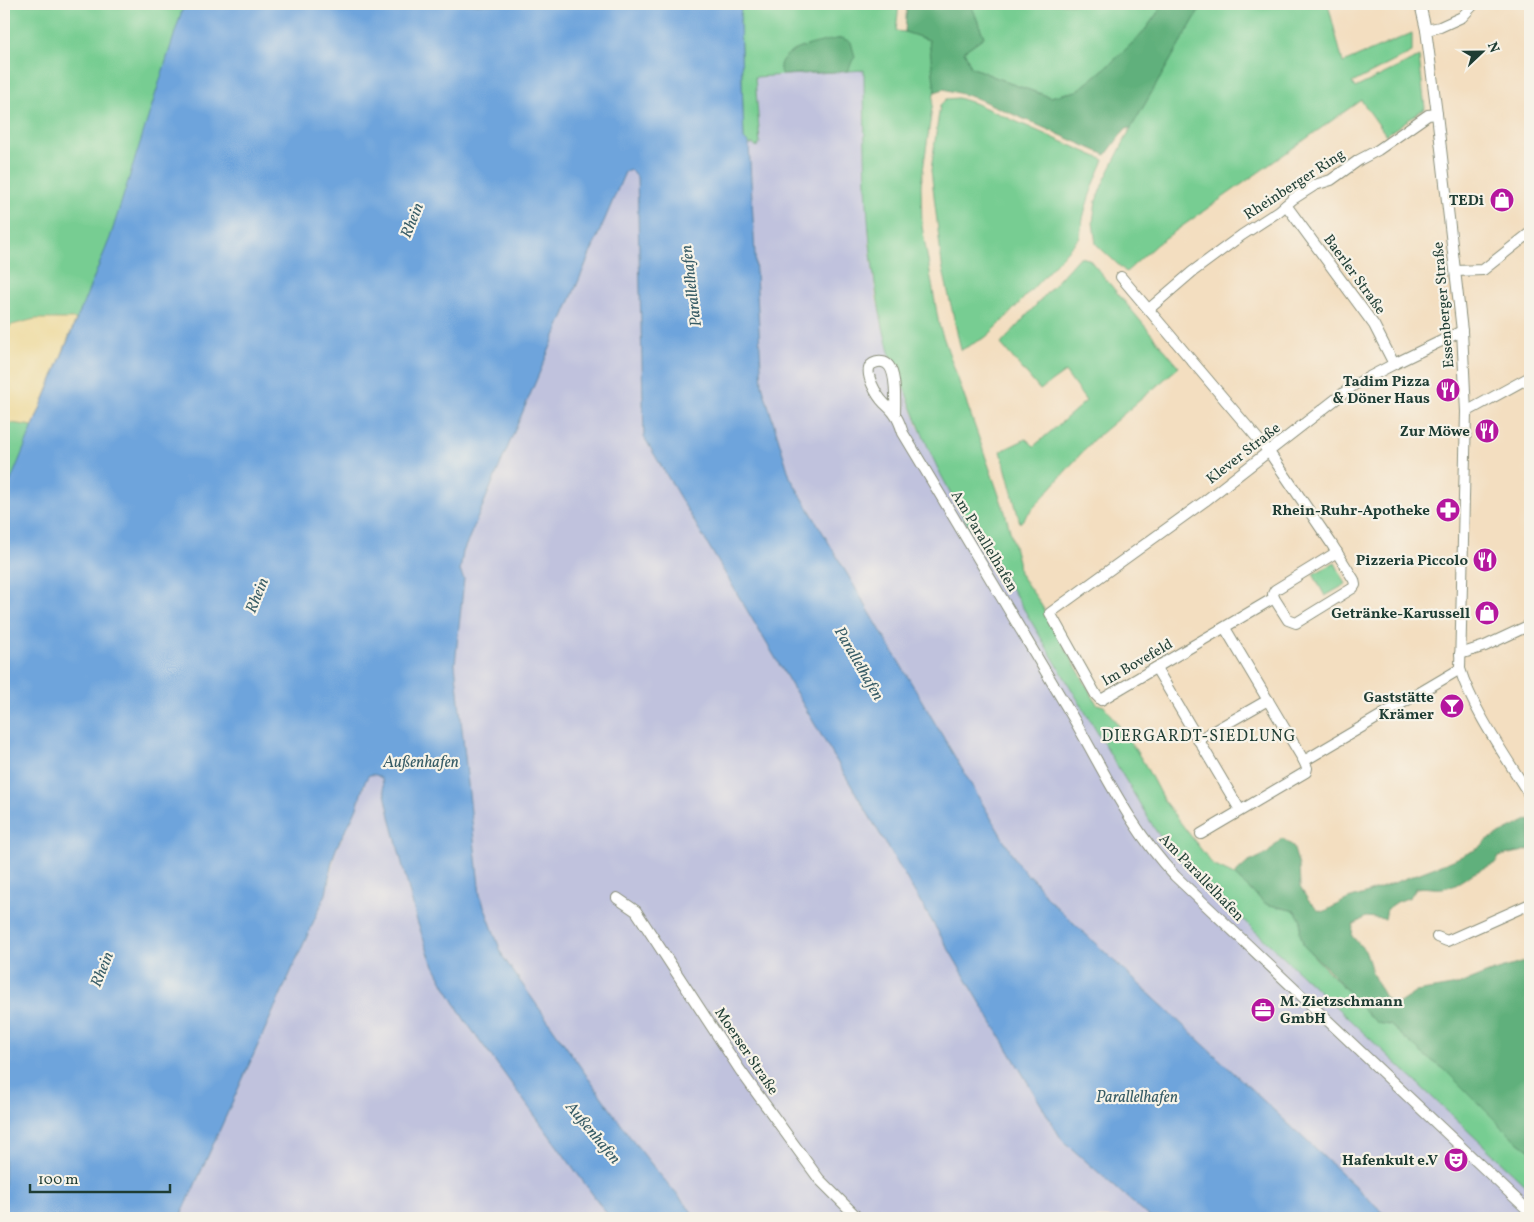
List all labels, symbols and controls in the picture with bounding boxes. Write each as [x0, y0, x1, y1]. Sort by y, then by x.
north arrow [1456, 28, 1506, 78]
text: N [1482, 39, 1503, 56]
street label: Rheinberger Ring [1240, 144, 1350, 226]
shop icon: TEDi [1489, 187, 1515, 213]
place label: TEDi [1449, 191, 1484, 212]
water label: Rhein [396, 200, 430, 242]
street label: Baerler Straße [1318, 230, 1390, 319]
street label: Essenberger Straße [1429, 241, 1460, 369]
water label: Parallelhafen [676, 244, 708, 328]
place label: Tadim Pizza & Döner Haus [1333, 372, 1430, 410]
restaurant icon: Tadim Pizza & Döner Haus [1435, 377, 1461, 403]
street label: Klever Straße [1202, 418, 1286, 490]
restaurant icon: Zur Möwe [1474, 418, 1500, 444]
place label: Zur Möwe [1400, 422, 1470, 443]
street label: Am Parallelhafen [945, 487, 1022, 596]
pharmacy icon: Rhein-Ruhr-Apotheke [1435, 497, 1461, 523]
place label: Rhein-Ruhr-Apotheke [1272, 501, 1430, 522]
restaurant icon: Pizzeria Piccolo [1472, 547, 1498, 573]
place label: Pizzeria Piccolo [1356, 551, 1468, 572]
water label: Rhein [241, 575, 275, 617]
shop icon: Getränke-Karussell [1474, 600, 1500, 626]
place label: Getränke-Karussell [1331, 604, 1470, 625]
water label: Parallelhafen [828, 623, 888, 705]
street label: Im Bovefeld [1098, 634, 1177, 692]
place label: Gaststätte Krämer [1363, 688, 1434, 726]
bar icon: Gaststätte Krämer [1439, 693, 1465, 719]
district label: DIERGARDT-SIEDLUNG [1102, 726, 1296, 748]
water label: Außenhafen [382, 752, 459, 774]
street label: Am Parallelhafen [1153, 829, 1248, 927]
water label: Rhein [86, 949, 120, 991]
place label: M. Zietzschmann GmbH [1280, 992, 1403, 1030]
office icon: M. Zietzschmann GmbH [1250, 997, 1276, 1023]
street label: Moerser Straße [709, 1004, 783, 1100]
water label: Parallelhafen [1096, 1087, 1178, 1109]
water label: Außenhafen [559, 1097, 625, 1169]
theatre icon: Hafenkult e.V [1443, 1147, 1469, 1173]
place label: Hafenkult e.V [1342, 1151, 1439, 1172]
scale bar [30, 1162, 170, 1194]
text: 100 m [38, 1170, 78, 1191]

